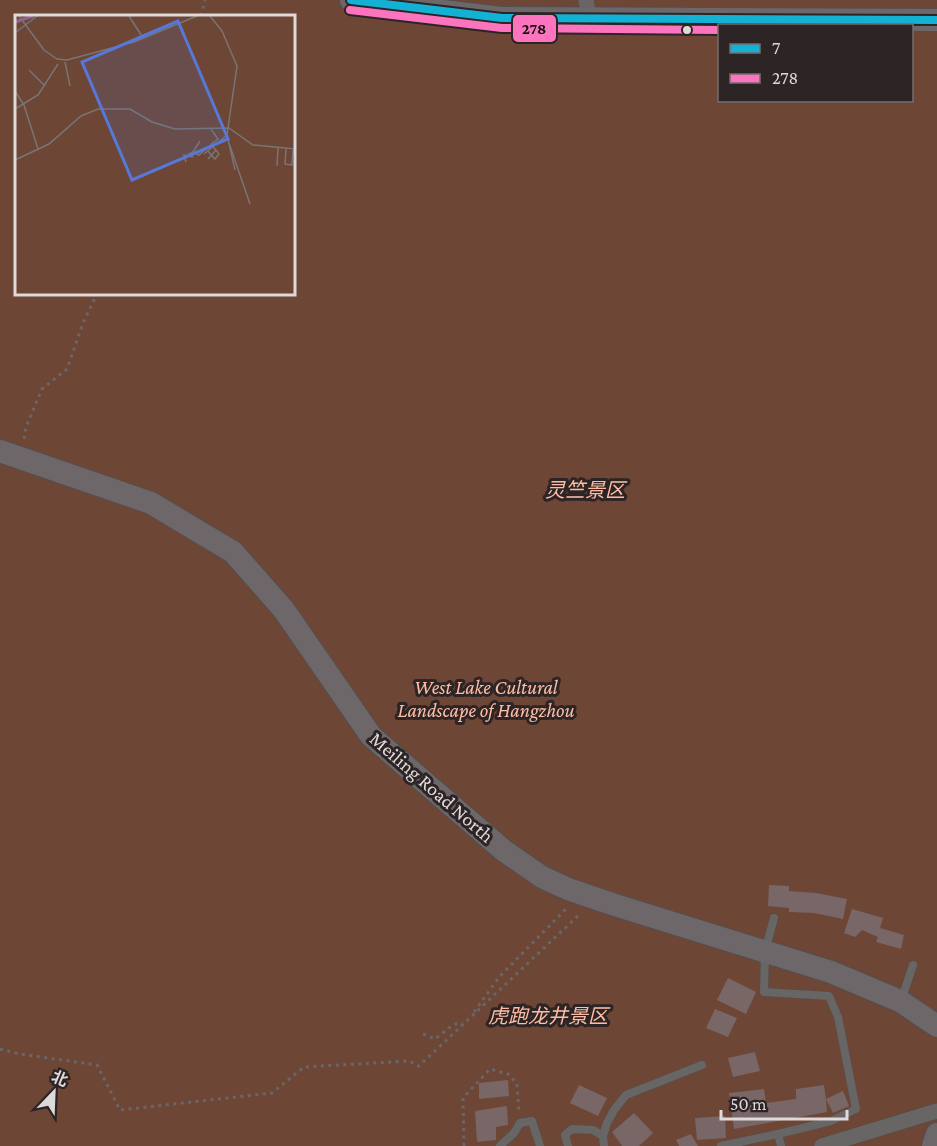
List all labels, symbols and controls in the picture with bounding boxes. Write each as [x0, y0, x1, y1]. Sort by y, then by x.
line badge: 278 [512, 14, 557, 43]
inset map [15, 15, 296, 296]
text: 278 [522, 20, 546, 37]
unlabelled marker [681, 24, 693, 36]
legend [718, 24, 913, 102]
text: 7 [772, 38, 780, 58]
text: 278 [772, 68, 798, 88]
park label: 灵竺景区 [545, 479, 628, 501]
park label: West Lake Cultural Landscape of Hangzhou [397, 676, 575, 722]
street label: Meiling Road North [365, 727, 499, 848]
park label: 虎跑龙井景区 [488, 1005, 611, 1027]
north arrow [24, 1062, 84, 1122]
text: 北 [49, 1068, 70, 1090]
scale bar [721, 1083, 847, 1121]
text: 50 m [730, 1094, 767, 1114]

